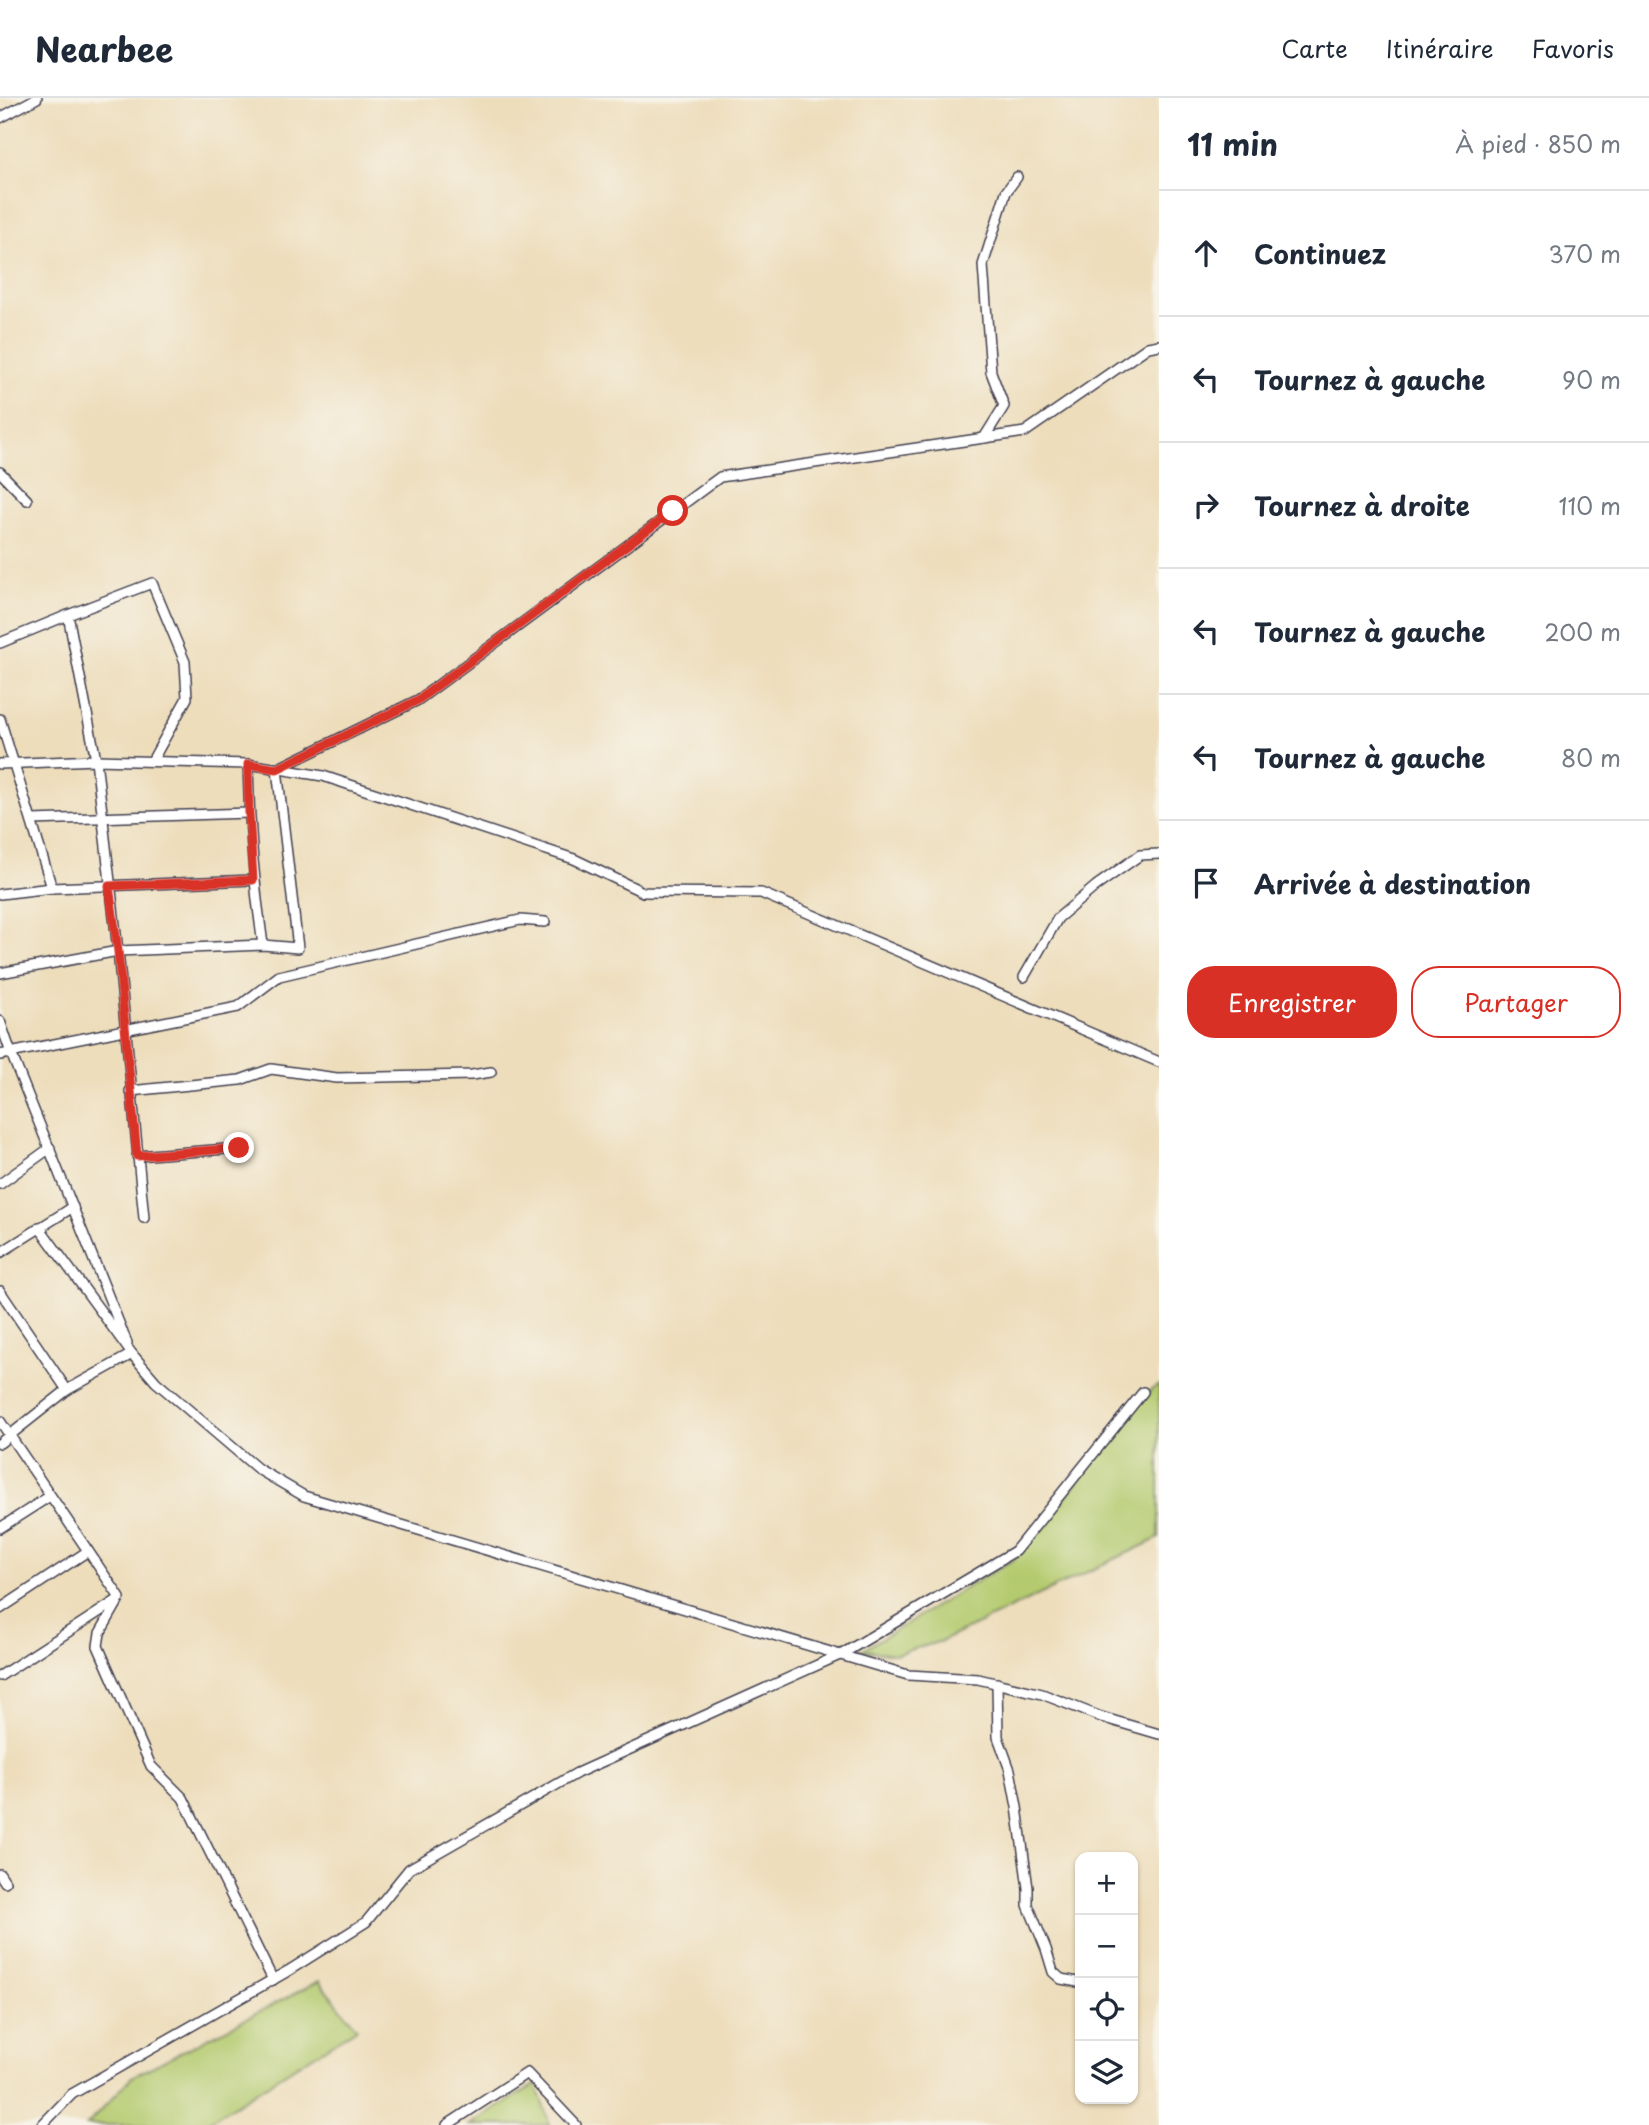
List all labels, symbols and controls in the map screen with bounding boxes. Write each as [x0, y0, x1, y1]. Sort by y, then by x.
text: Nearbee [35, 23, 173, 73]
text: Carte [1281, 30, 1348, 66]
text: Itinéraire [1386, 30, 1494, 66]
text: Favoris [1532, 30, 1614, 66]
text: 11 min [1187, 121, 1278, 166]
text: À pied · 850 m [1455, 126, 1621, 161]
icon: ahead [1187, 234, 1225, 272]
text: Continuez [1254, 234, 1386, 273]
text: 370 m [1548, 236, 1621, 271]
icon: left [1187, 360, 1225, 398]
text: Tournez à gauche [1254, 360, 1485, 399]
text: 90 m [1562, 362, 1621, 397]
icon: right [1187, 486, 1225, 524]
text: Tournez à droite [1254, 486, 1470, 525]
text: 110 m [1559, 488, 1621, 523]
route start [657, 495, 688, 526]
icon: left [1187, 612, 1225, 650]
text: Tournez à gauche [1254, 612, 1485, 651]
text: 200 m [1544, 614, 1621, 649]
icon: left [1187, 738, 1225, 776]
text: Tournez à gauche [1254, 738, 1485, 777]
text: 80 m [1561, 740, 1621, 775]
icon: arrive [1187, 864, 1225, 902]
text: Arrivée à destination [1254, 864, 1531, 903]
button: Enregistrer [1187, 966, 1397, 1038]
button: Partager [1411, 966, 1621, 1038]
route end [223, 1132, 254, 1163]
map controls [1075, 1852, 1138, 2104]
button: + [1075, 1852, 1138, 1915]
button: − [1075, 1915, 1138, 1978]
button: locate [1075, 1978, 1138, 2041]
button: layers [1075, 2041, 1138, 2104]

